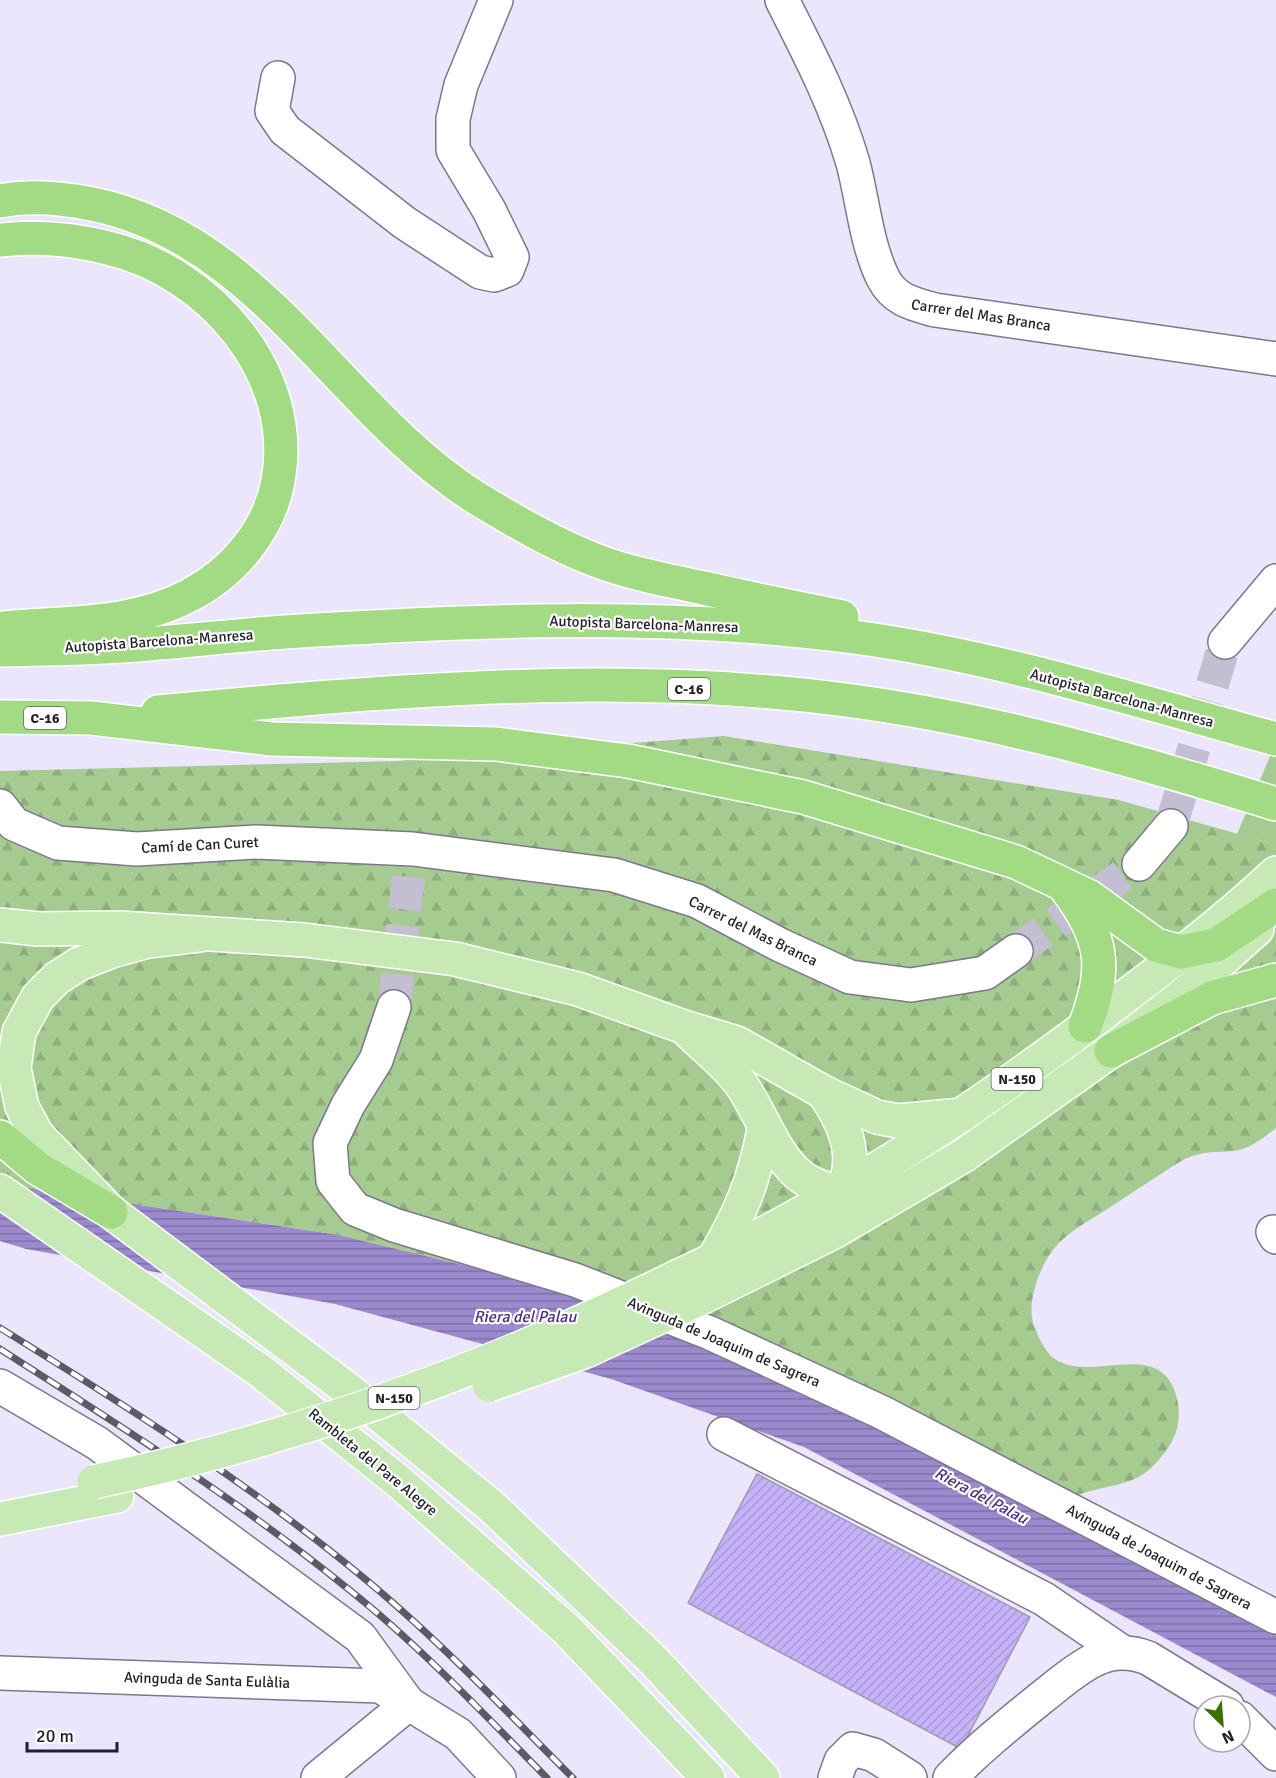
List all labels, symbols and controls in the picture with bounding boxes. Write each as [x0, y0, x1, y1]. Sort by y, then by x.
street label: Carrer del Mas Branca [910, 295, 1052, 335]
street label: Autopista Barcelona-Manresa [549, 612, 739, 636]
street label: Autopista Barcelona-Manresa [64, 625, 254, 657]
street label: Autopista Barcelona-Manresa [1028, 665, 1216, 731]
road number: C-16 [668, 678, 710, 700]
road number: C-16 [24, 707, 66, 729]
street label: Camí de Can Curet [141, 833, 259, 857]
street label: Carrer del Mas Branca [686, 892, 820, 970]
road number: N-150 [992, 1068, 1042, 1090]
street label: Avinguda de Joaquim de Sagrera [625, 1293, 823, 1391]
water label: Riera del Palau [474, 1307, 577, 1327]
road number: N-150 [368, 1387, 420, 1409]
street label: Rambleta del Pare Alegre [305, 1404, 441, 1520]
water label: Riera del Palau [931, 1463, 1032, 1529]
street label: Avinguda de Joaquim de Sagrera [1063, 1500, 1255, 1614]
street label: Avinguda de Santa Eulàlia [124, 1668, 290, 1692]
north arrow [1192, 1694, 1252, 1754]
scale bar [27, 1715, 117, 1753]
text: 20 m [36, 1725, 74, 1747]
text: N [1219, 1725, 1237, 1748]

